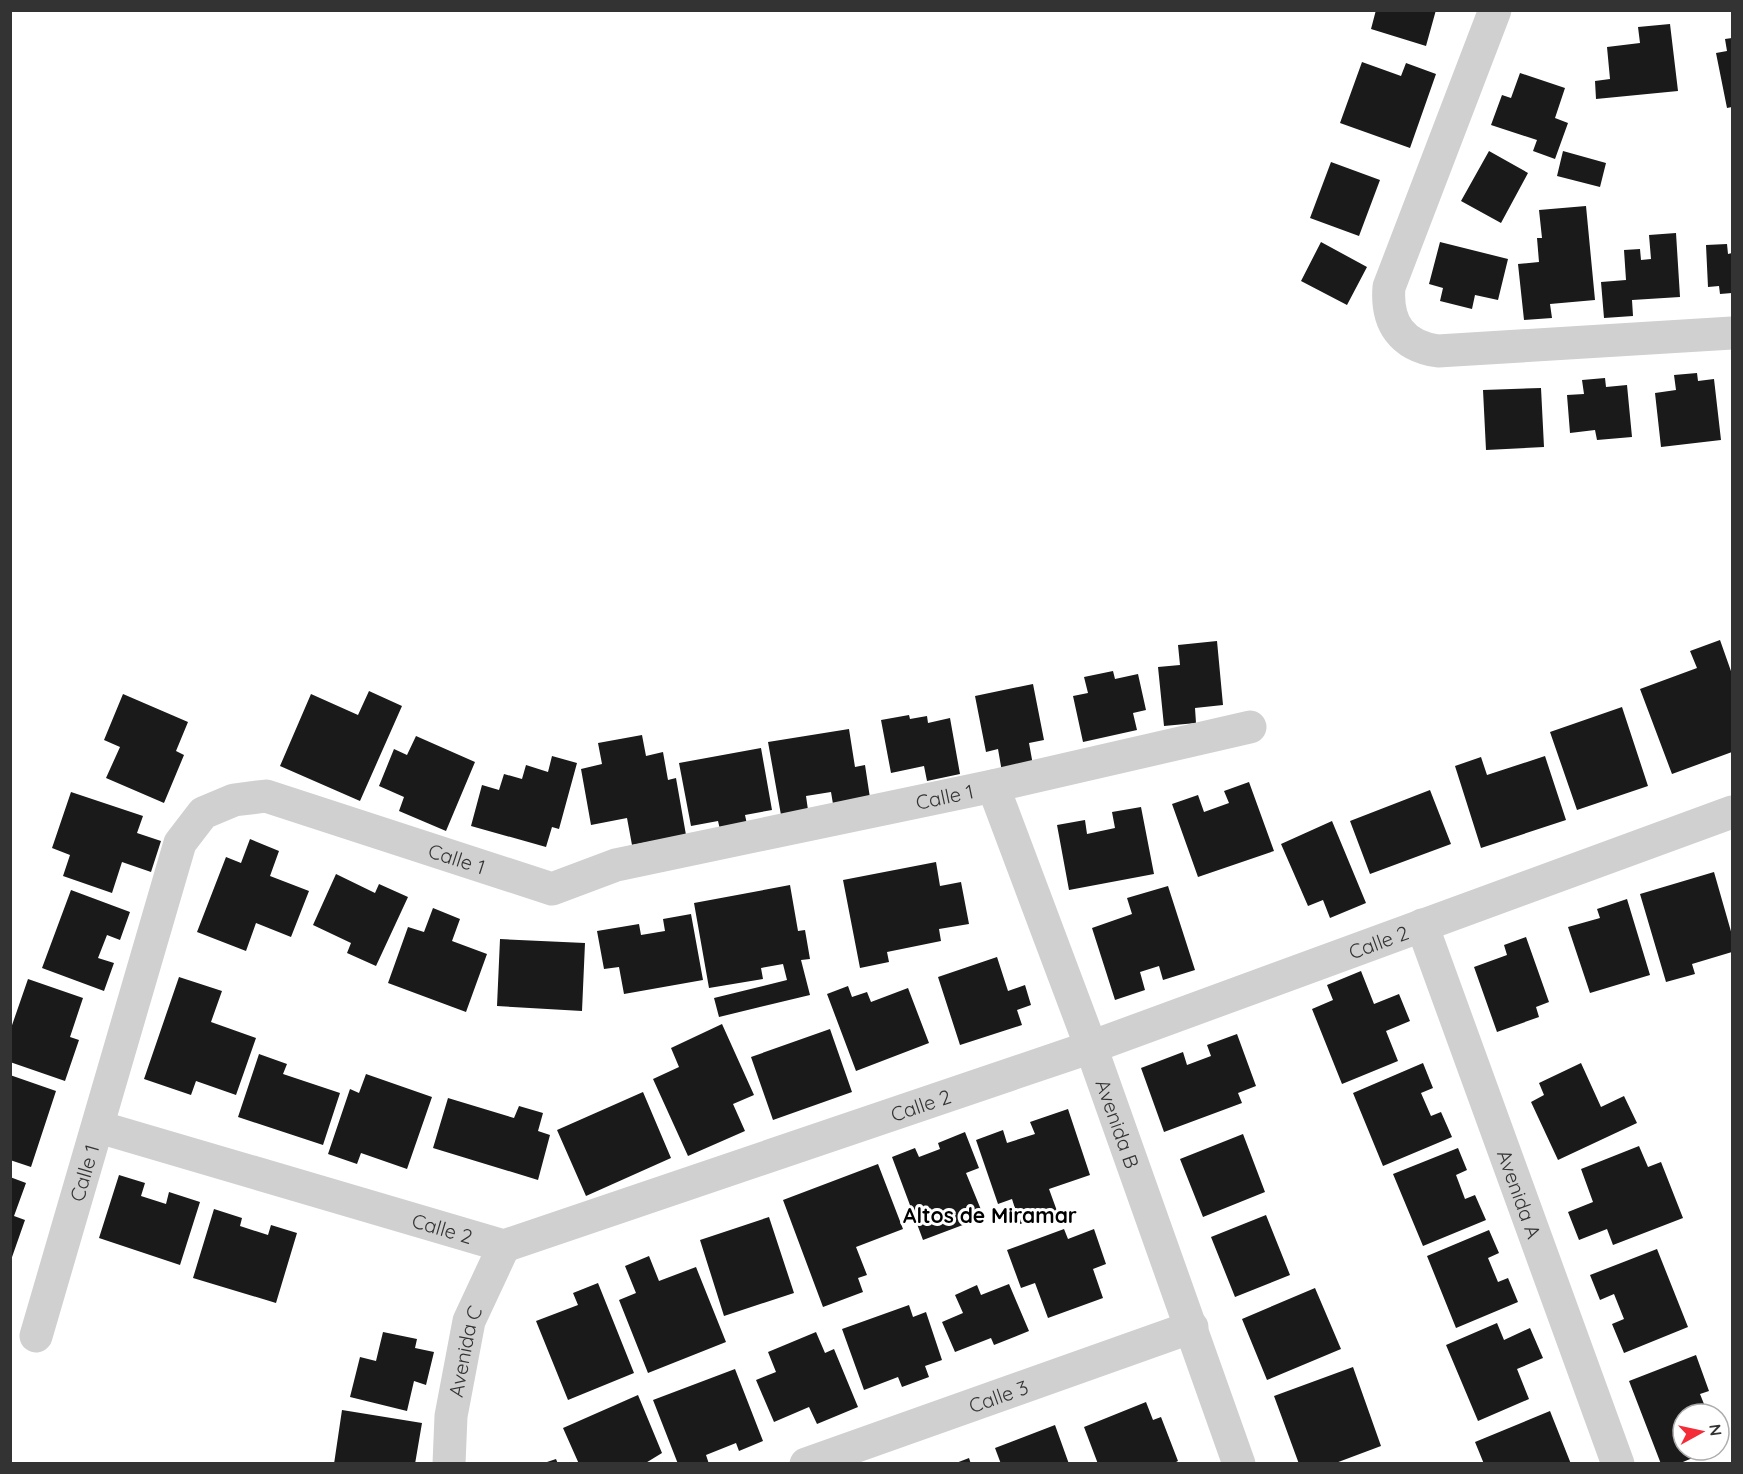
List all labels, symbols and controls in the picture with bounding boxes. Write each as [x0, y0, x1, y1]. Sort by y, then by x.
street label: Calle 1 [913, 778, 976, 814]
street label: Calle 1 [425, 837, 489, 879]
street label: Calle 2 [1345, 919, 1412, 964]
street label: Avenida B [1091, 1076, 1145, 1171]
street label: Calle 2 [887, 1083, 954, 1127]
street label: Calle 1 [63, 1141, 104, 1204]
street label: Avenida A [1492, 1146, 1547, 1242]
district label: Altos de Miramar [903, 1202, 1077, 1228]
street label: Calle 2 [409, 1207, 476, 1249]
street label: Avenida C [442, 1302, 487, 1399]
street label: Calle 3 [965, 1374, 1031, 1418]
north arrow [1671, 1402, 1731, 1462]
text: N [1705, 1423, 1727, 1437]

